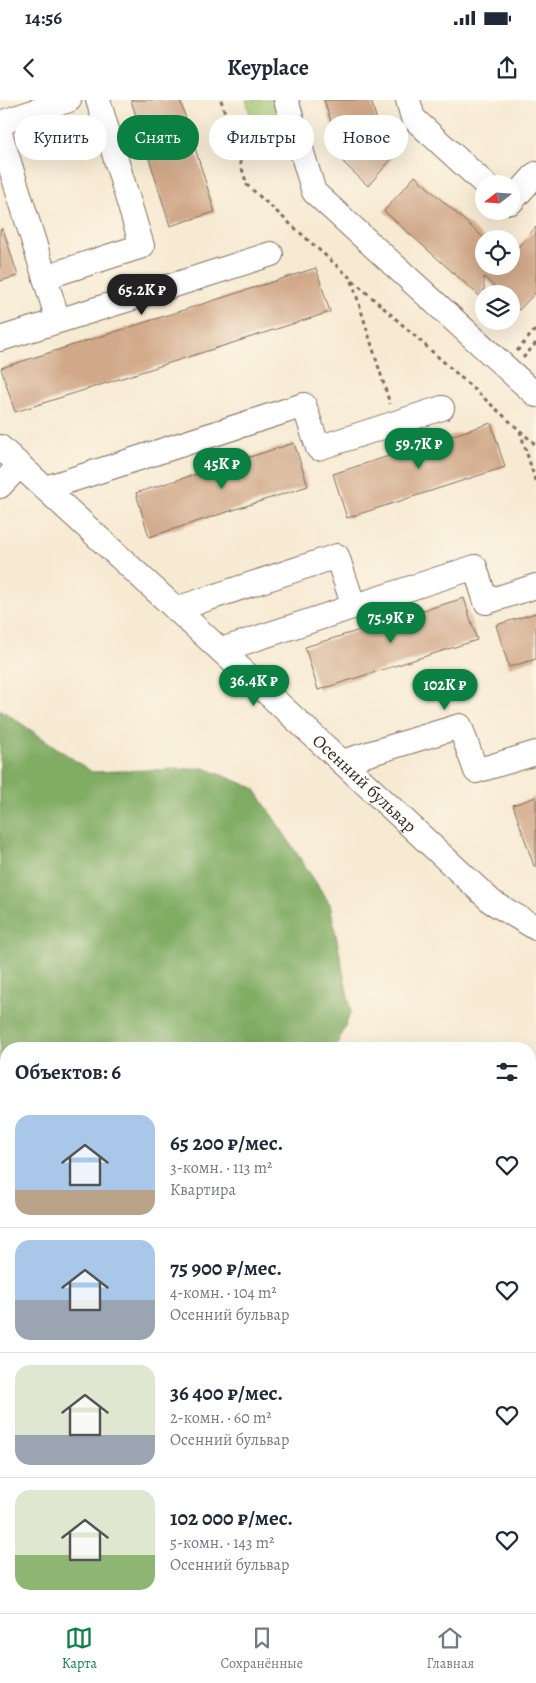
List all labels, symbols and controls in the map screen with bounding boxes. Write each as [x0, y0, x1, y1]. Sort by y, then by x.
text: 14:56 [25, 5, 62, 31]
text: Keyplace [227, 53, 309, 83]
icon: back [15, 54, 43, 82]
icon: share [493, 54, 521, 82]
chip: Купить [15, 115, 107, 160]
chip: Снять [117, 115, 199, 160]
chip: Фильтры [209, 115, 314, 160]
chip: Новое [324, 115, 408, 160]
north arrow [475, 175, 520, 220]
map controls [475, 175, 520, 330]
button: locate [475, 230, 520, 275]
pin: 65.2K ₽ [96, 274, 188, 316]
text: 65.2K ₽ [118, 279, 166, 301]
button: layers [475, 285, 520, 330]
pin: 59.7K ₽ [373, 428, 465, 470]
text: 59.7K ₽ [396, 433, 442, 455]
pin: 45K ₽ [187, 448, 257, 490]
text: 45K ₽ [204, 453, 240, 475]
pin: 75.9K ₽ [345, 602, 437, 644]
text: 75.9K ₽ [368, 607, 414, 629]
pin: 36.4K ₽ [208, 664, 300, 707]
pin: 102K ₽ [404, 668, 486, 711]
text: 36.4K ₽ [230, 670, 278, 692]
text: 102K ₽ [424, 674, 466, 696]
street label: Осенний бульвар [307, 729, 422, 838]
text: Объектов: 6 [15, 1058, 121, 1086]
icon: filters [493, 1058, 521, 1086]
text: 65 200 ₽/мес. [170, 1129, 283, 1157]
icon: home [55, 1135, 115, 1195]
icon: heart [493, 1151, 521, 1179]
text: 3-комн. · 113 m² [170, 1157, 272, 1179]
text: Квартира [170, 1179, 236, 1201]
text: 75 900 ₽/мес. [170, 1254, 282, 1282]
icon: home [55, 1260, 115, 1320]
icon: heart [493, 1276, 521, 1304]
text: 4-комн. · 104 m² [170, 1282, 277, 1304]
text: Осенний бульвар [170, 1304, 289, 1326]
text: 36 400 ₽/мес. [170, 1379, 283, 1407]
icon: home [55, 1385, 115, 1445]
icon: heart [493, 1401, 521, 1429]
text: 2-комн. · 60 m² [170, 1407, 272, 1429]
text: Осенний бульвар [170, 1429, 289, 1451]
text: 102 000 ₽/мес. [170, 1504, 293, 1532]
icon: home [55, 1510, 115, 1570]
icon: heart [493, 1526, 521, 1554]
text: 5-комн. · 143 m² [170, 1532, 274, 1554]
text: Осенний бульвар [170, 1554, 289, 1576]
tab: Карта [62, 1624, 97, 1673]
tab: Сохранённые [221, 1624, 303, 1673]
tab: Главная [427, 1624, 474, 1673]

